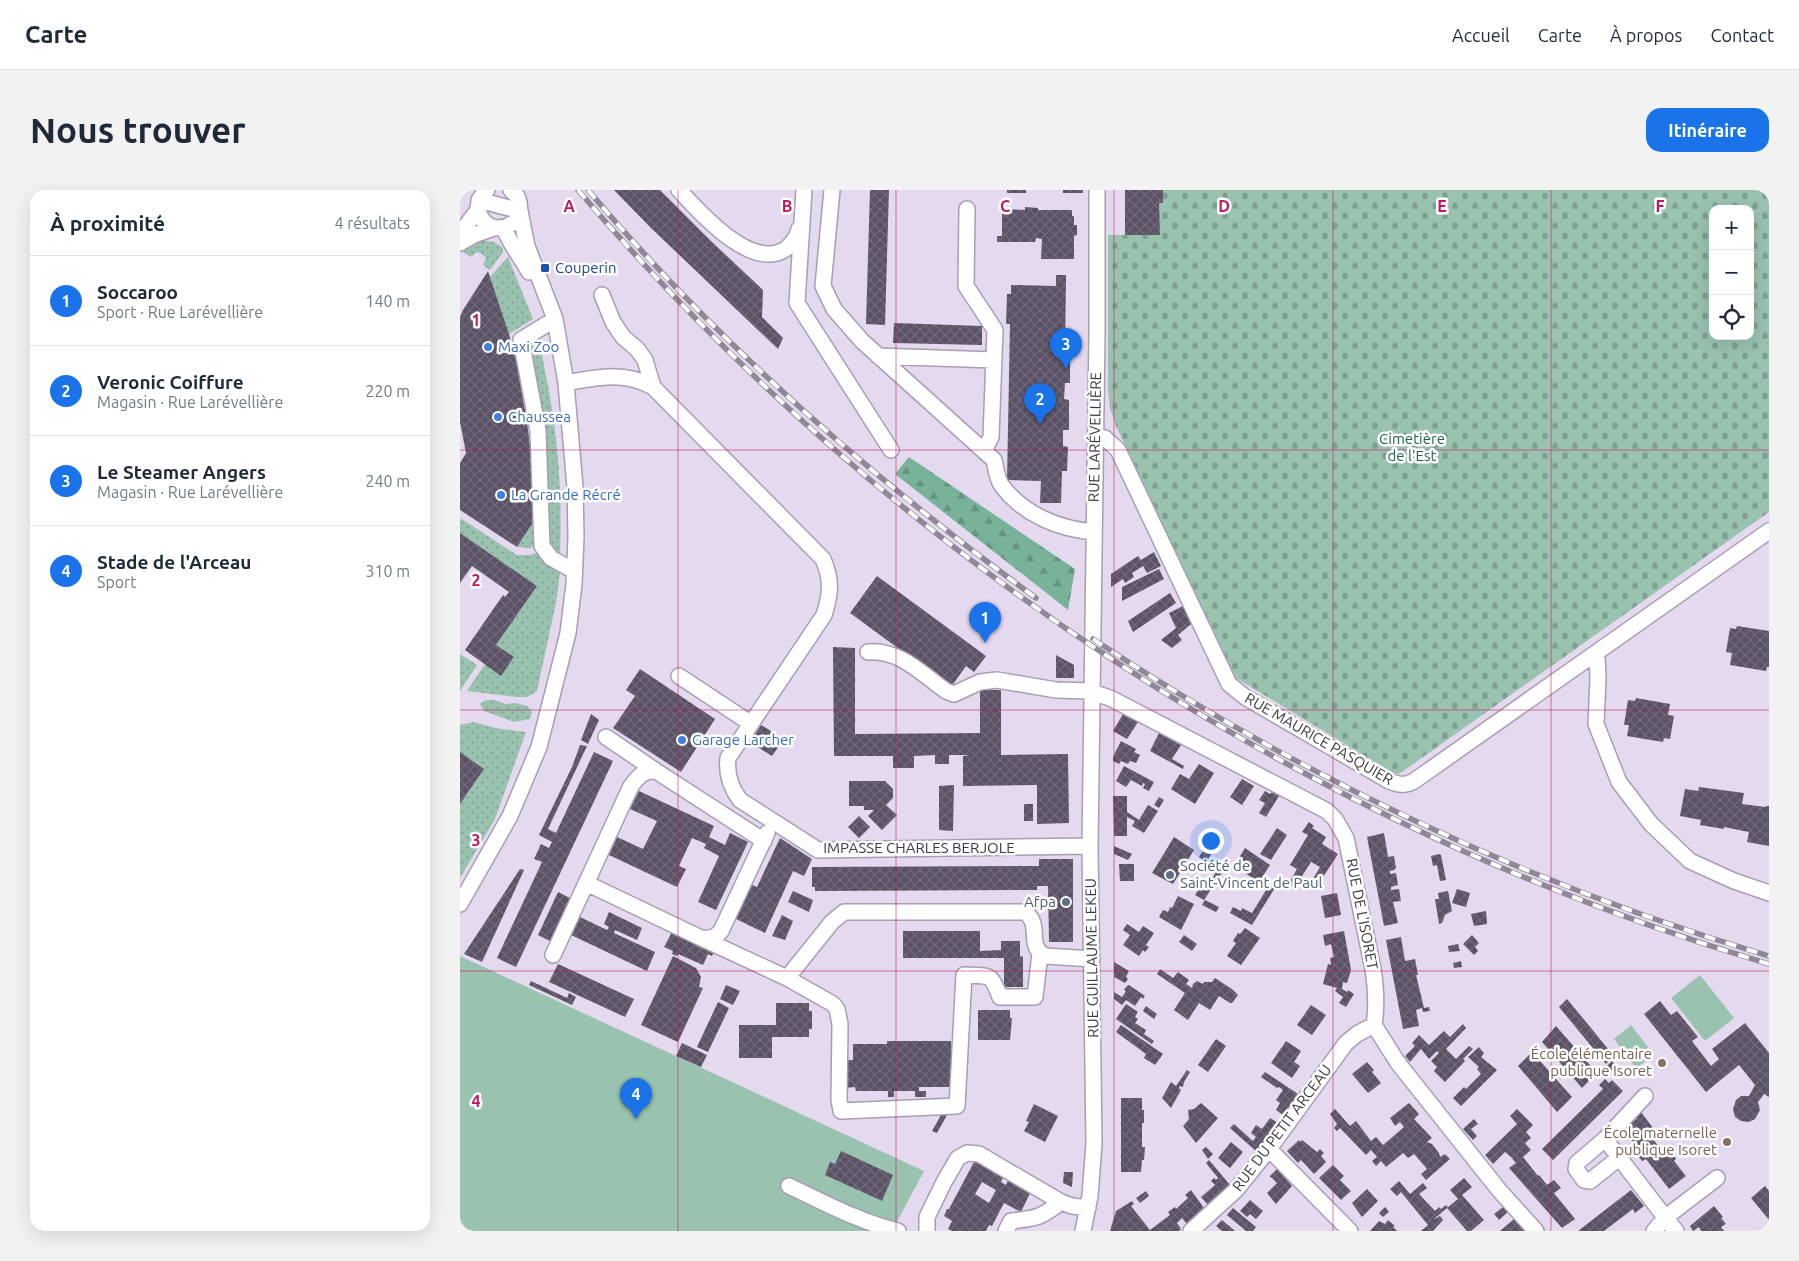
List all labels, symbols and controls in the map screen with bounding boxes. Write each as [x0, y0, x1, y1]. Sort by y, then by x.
text: Carte [25, 21, 87, 48]
text: Accueil [1452, 25, 1510, 45]
text: Carte [1538, 25, 1582, 45]
text: À propos [1610, 25, 1682, 45]
text: Contact [1710, 25, 1774, 45]
button: Itinéraire [1646, 108, 1769, 152]
text: Nous trouver [30, 110, 246, 150]
text: A [563, 197, 575, 215]
text: B [782, 197, 792, 215]
text: C [1000, 197, 1010, 215]
text: D [1218, 197, 1230, 215]
text: E [1437, 197, 1447, 215]
text: F [1656, 197, 1665, 215]
map controls [1709, 205, 1754, 340]
button: + [1709, 205, 1754, 250]
text: À proximité [50, 211, 165, 235]
text: 4 résultats [334, 214, 410, 232]
button: − [1709, 250, 1754, 295]
place label: Couperin [555, 259, 616, 276]
marker: Couperin [539, 262, 551, 274]
text: Soccaroo [97, 281, 178, 303]
text: 1 [61, 292, 71, 310]
text: 140 m [365, 292, 410, 310]
button: locate [1709, 295, 1754, 340]
text: Sport · Rue Larévellière [97, 303, 263, 321]
text: 1 [471, 311, 481, 329]
pin: 3 [1050, 328, 1082, 369]
place label: Maxi Zoo [498, 338, 559, 355]
marker: Maxi Zoo [482, 341, 494, 353]
text: Veronic Coiffure [97, 371, 244, 393]
street label: RUE LARÉVELLIÈRE [1085, 372, 1104, 502]
text: 2 [61, 382, 71, 400]
text: 220 m [365, 382, 410, 400]
pin: 2 [1024, 383, 1056, 424]
text: Magasin · Rue Larévellière [97, 393, 283, 411]
place label: Chaussea [508, 408, 571, 425]
marker: Chaussea [492, 411, 504, 423]
park label: Cimetière de l'Est [1379, 430, 1445, 464]
text: Le Steamer Angers [97, 461, 266, 483]
text: 3 [61, 472, 71, 490]
text: 240 m [365, 472, 410, 490]
text: Magasin · Rue Larévellière [97, 483, 283, 501]
place label: La Grande Récré [511, 486, 621, 503]
marker: La Grande Récré [495, 489, 507, 501]
text: Stade de l'Arceau [97, 551, 251, 573]
text: 4 [61, 562, 71, 580]
text: 310 m [365, 562, 410, 580]
text: 2 [471, 571, 481, 589]
text: Sport [97, 573, 136, 591]
pin: 1 [969, 602, 1001, 643]
street label: RUE MAURICE PASQUIER [1242, 689, 1396, 788]
place label: Garage Larcher [692, 731, 794, 748]
marker: Garage Larcher [676, 734, 688, 746]
your location [1198, 828, 1224, 854]
text: 3 [471, 831, 481, 849]
street label: IMPASSE CHARLES BERJOLE [823, 839, 1015, 856]
place label: Société de Saint-Vincent de Paul [1180, 857, 1323, 891]
street label: RUE DE L'ISORET [1343, 857, 1382, 972]
marker: Société de Saint-Vincent de Paul [1164, 869, 1176, 881]
street label: RUE GUILLAUME LEKEU [1082, 878, 1101, 1038]
place label: Afpa [1024, 893, 1056, 910]
marker: Afpa [1060, 896, 1072, 908]
place label: École élémentaire publique Isoret [1531, 1045, 1652, 1079]
marker: École élémentaire publique Isoret [1656, 1057, 1668, 1069]
street label: RUE DU PETIT ARCEAU [1229, 1061, 1335, 1194]
pin: 4 [620, 1078, 652, 1119]
text: 4 [471, 1092, 481, 1110]
place label: École maternelle publique Isoret [1604, 1124, 1717, 1158]
marker: École maternelle publique Isoret [1721, 1136, 1733, 1148]

